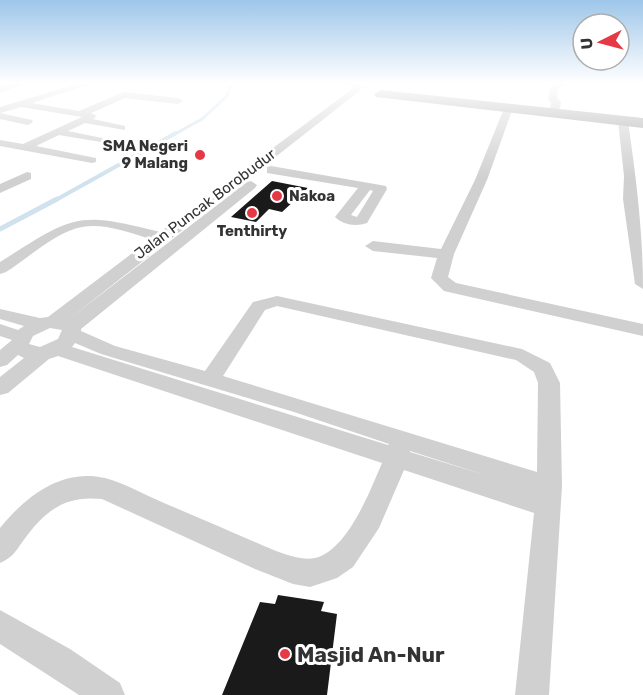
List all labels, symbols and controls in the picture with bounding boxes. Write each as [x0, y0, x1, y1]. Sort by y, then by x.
north arrow [571, 12, 631, 72]
text: U [577, 37, 597, 50]
place label: SMA Negeri 9 Malang [103, 137, 188, 172]
street label: Jalan Puncak Borobudur [131, 145, 279, 263]
marker: SMA Negeri 9 Malang [193, 148, 207, 162]
place label: Nakoa [289, 187, 335, 205]
marker: Nakoa [270, 189, 284, 203]
marker: Tenthirty [245, 206, 259, 220]
place label: Tenthirty [217, 222, 287, 240]
place label: Masjid An-Nur [297, 642, 445, 667]
marker: Masjid An-Nur [278, 647, 292, 661]

